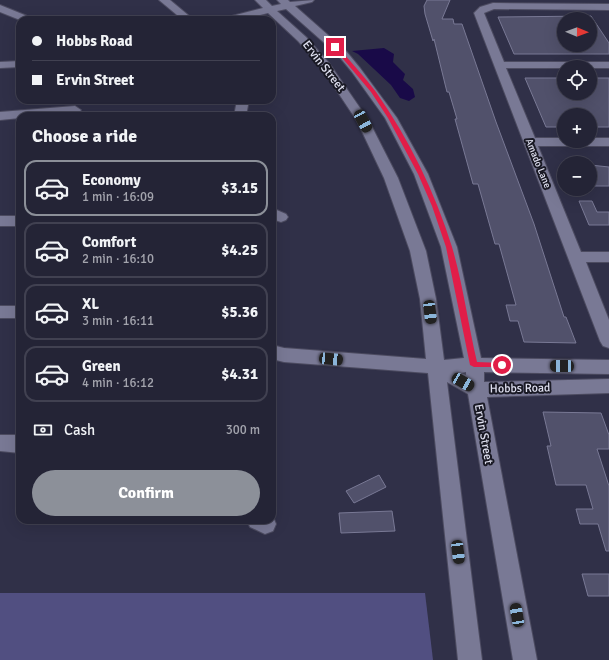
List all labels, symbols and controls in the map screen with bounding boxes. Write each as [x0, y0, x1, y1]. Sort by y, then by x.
north arrow [557, 12, 597, 52]
map controls [557, 12, 597, 196]
text: Hobbs Road [56, 32, 133, 50]
street label: Ervin Street [299, 38, 348, 95]
route end [326, 38, 344, 56]
button: locate [557, 60, 597, 100]
text: Ervin Street [56, 71, 134, 89]
car [352, 108, 374, 134]
button: + [557, 108, 597, 148]
text: Choose a ride [32, 125, 137, 147]
street label: Amado Lane [523, 137, 553, 190]
button: − [557, 156, 597, 196]
icon: car [34, 170, 70, 206]
text: Economy [82, 171, 141, 189]
text: $3.15 [221, 179, 258, 197]
text: 1 min · 16:09 [82, 189, 154, 205]
icon: car [34, 232, 70, 268]
text: Comfort [82, 233, 136, 251]
text: $4.25 [221, 241, 258, 259]
text: 2 min · 16:10 [82, 251, 154, 267]
icon: car [34, 294, 70, 330]
text: XL [82, 295, 99, 313]
car [423, 299, 437, 325]
text: $5.36 [221, 303, 258, 321]
text: 3 min · 16:11 [82, 313, 154, 329]
car [319, 352, 343, 366]
icon: car [34, 356, 70, 392]
route start [493, 356, 511, 374]
text: Green [82, 357, 121, 375]
car [550, 360, 574, 372]
text: $4.31 [221, 365, 258, 383]
car [450, 371, 476, 393]
text: 4 min · 16:12 [82, 375, 154, 391]
street label: Hobbs Road [490, 380, 550, 397]
street label: Ervin Street [471, 403, 496, 465]
icon: cash [32, 419, 54, 441]
text: Cash [64, 421, 95, 439]
text: 300 m [226, 422, 260, 438]
button: Confirm [32, 470, 260, 516]
car [451, 539, 465, 565]
car [509, 602, 525, 628]

